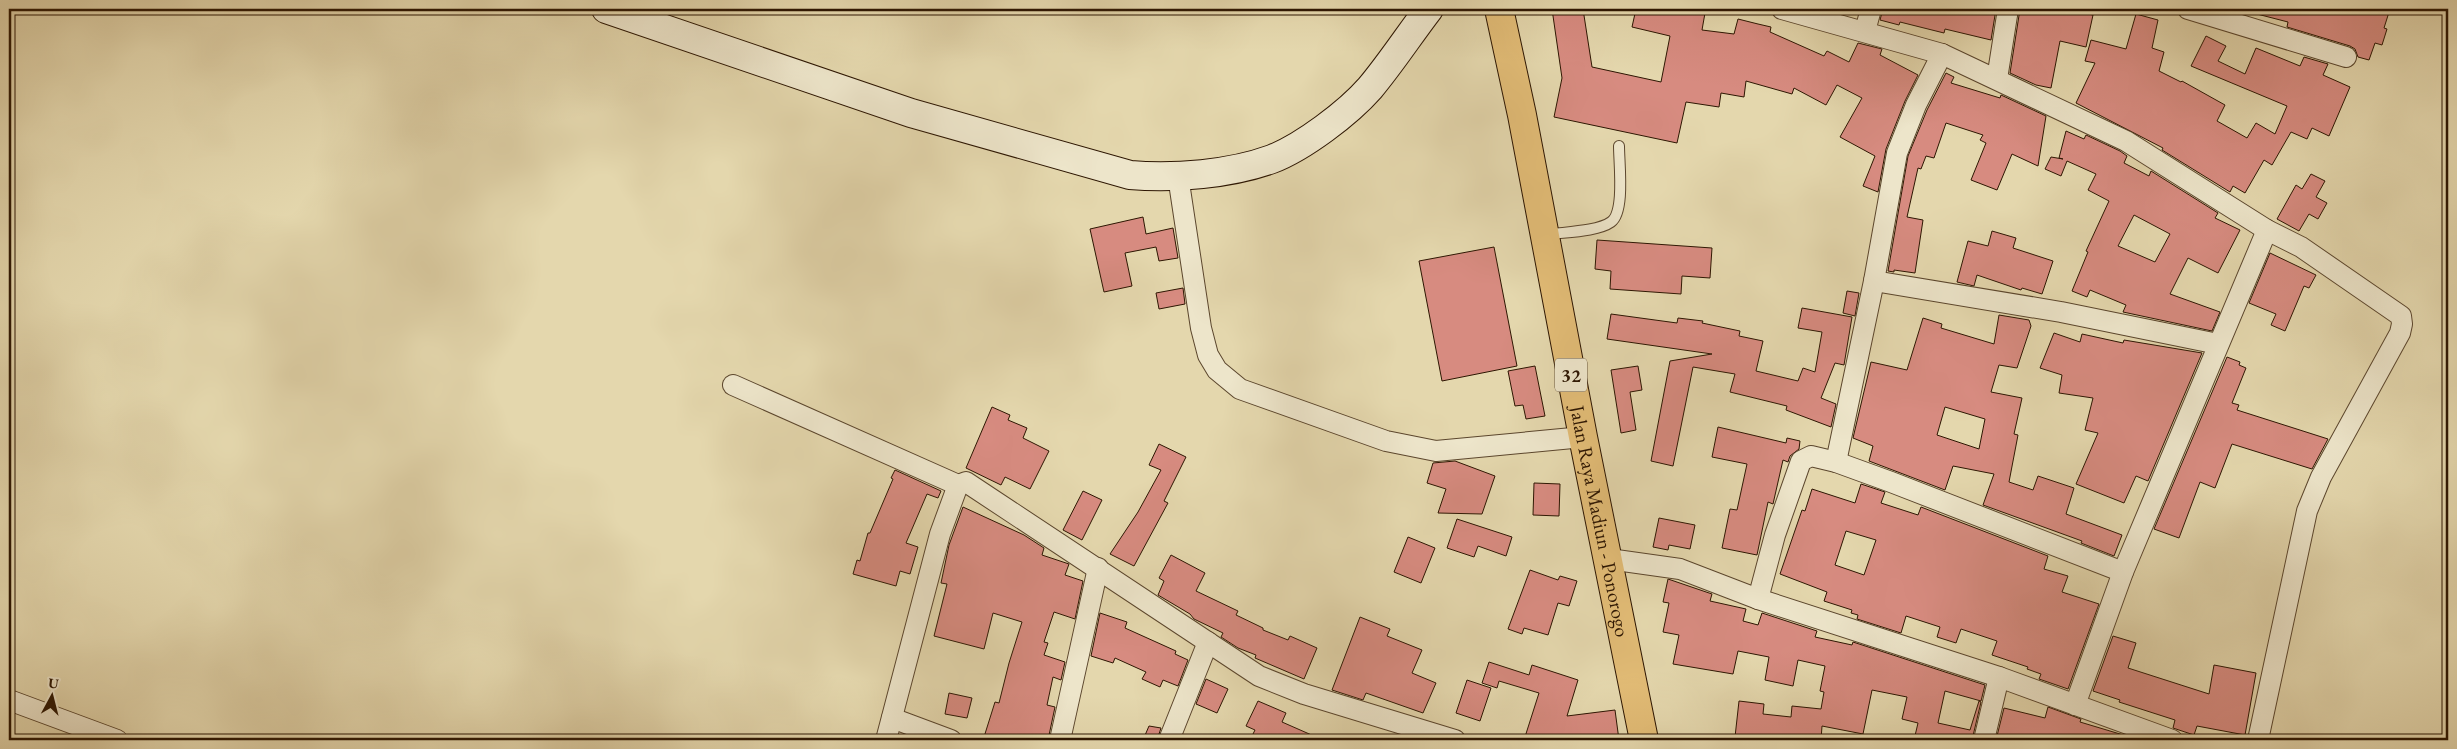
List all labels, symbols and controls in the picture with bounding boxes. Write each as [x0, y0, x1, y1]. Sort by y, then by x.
road number: 32 [1555, 358, 1587, 392]
street label: Jalan Raya Madiun - Ponorogo [1564, 401, 1636, 639]
north arrow [28, 672, 78, 722]
text: U [47, 674, 60, 693]

